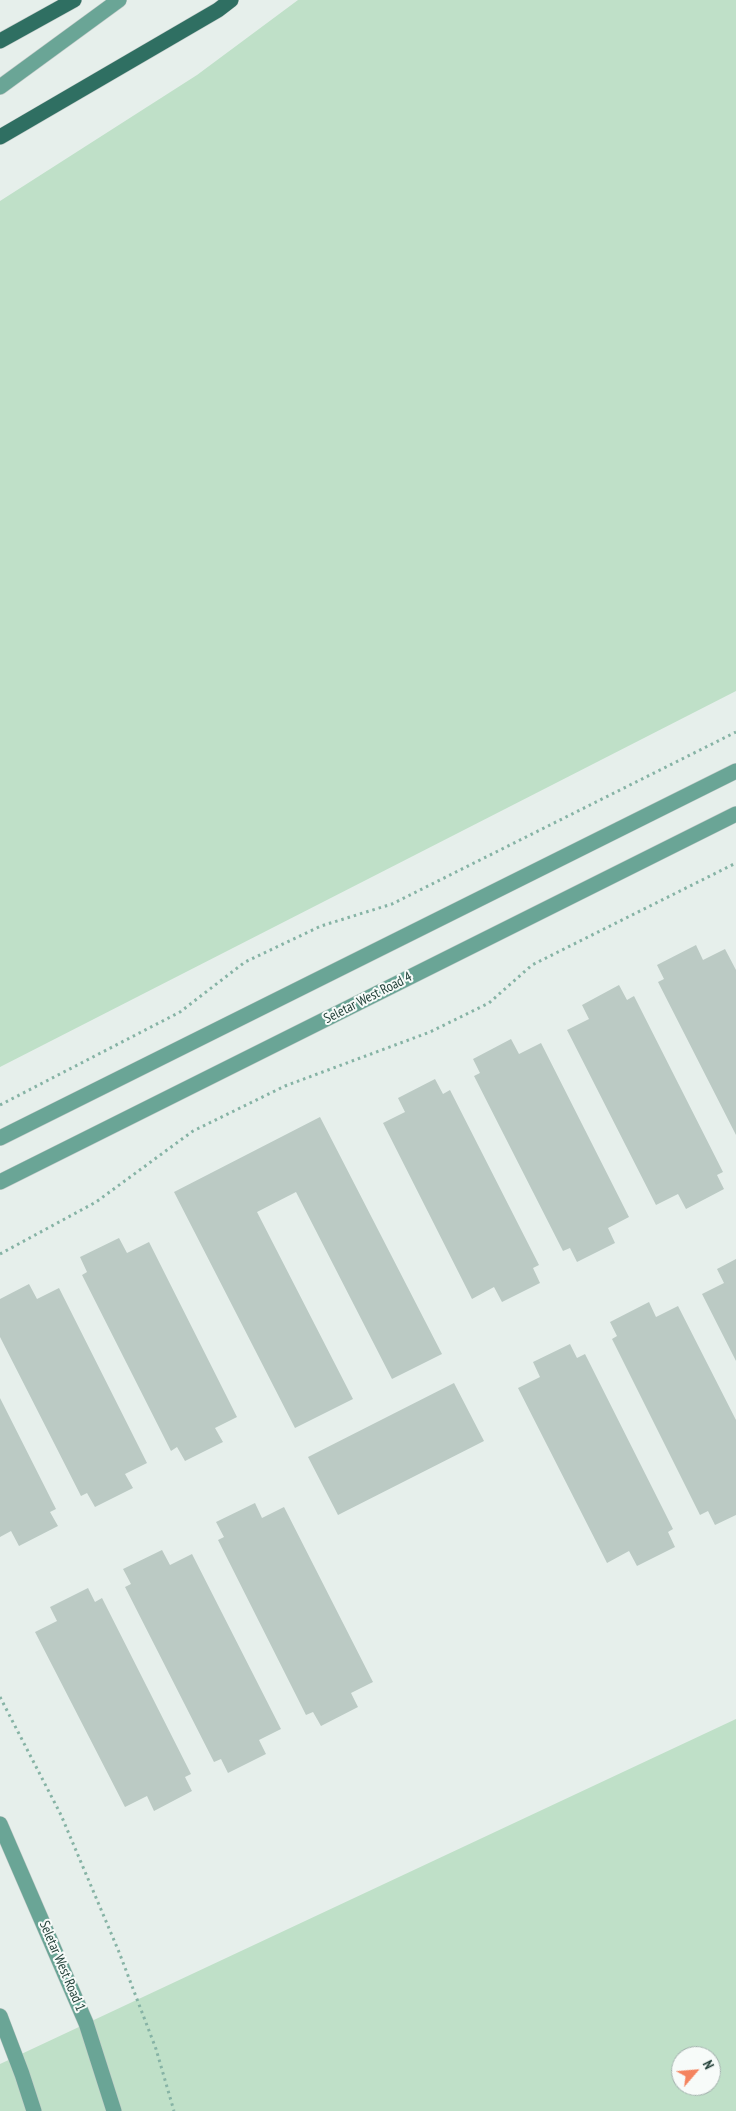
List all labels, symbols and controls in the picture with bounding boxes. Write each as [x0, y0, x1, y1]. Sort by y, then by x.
street label: Seletar West Road 4 [321, 969, 415, 1027]
street label: Seletar West Road 1 [35, 1918, 89, 2014]
north arrow [671, 2046, 721, 2096]
text: N [699, 2057, 718, 2072]

